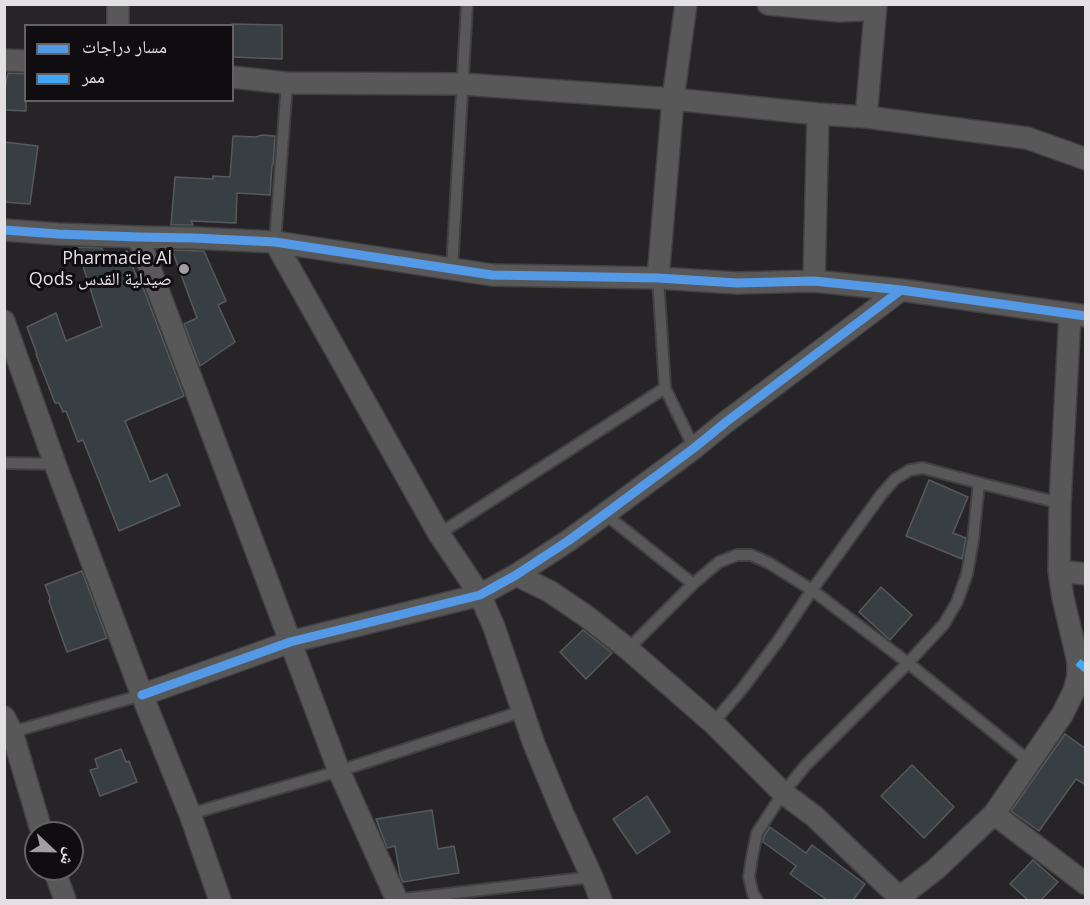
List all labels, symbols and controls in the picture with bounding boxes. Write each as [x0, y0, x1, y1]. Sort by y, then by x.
legend [24, 24, 234, 102]
text: مسار دراجات [82, 34, 167, 58]
text: ممر [82, 64, 105, 88]
place label: Pharmacie Al Qods صيدلية القدس [29, 248, 172, 290]
marker: Pharmacie Al Qods صيدلية القدس [177, 262, 191, 276]
north arrow [24, 821, 84, 881]
text: ش [55, 845, 82, 869]

